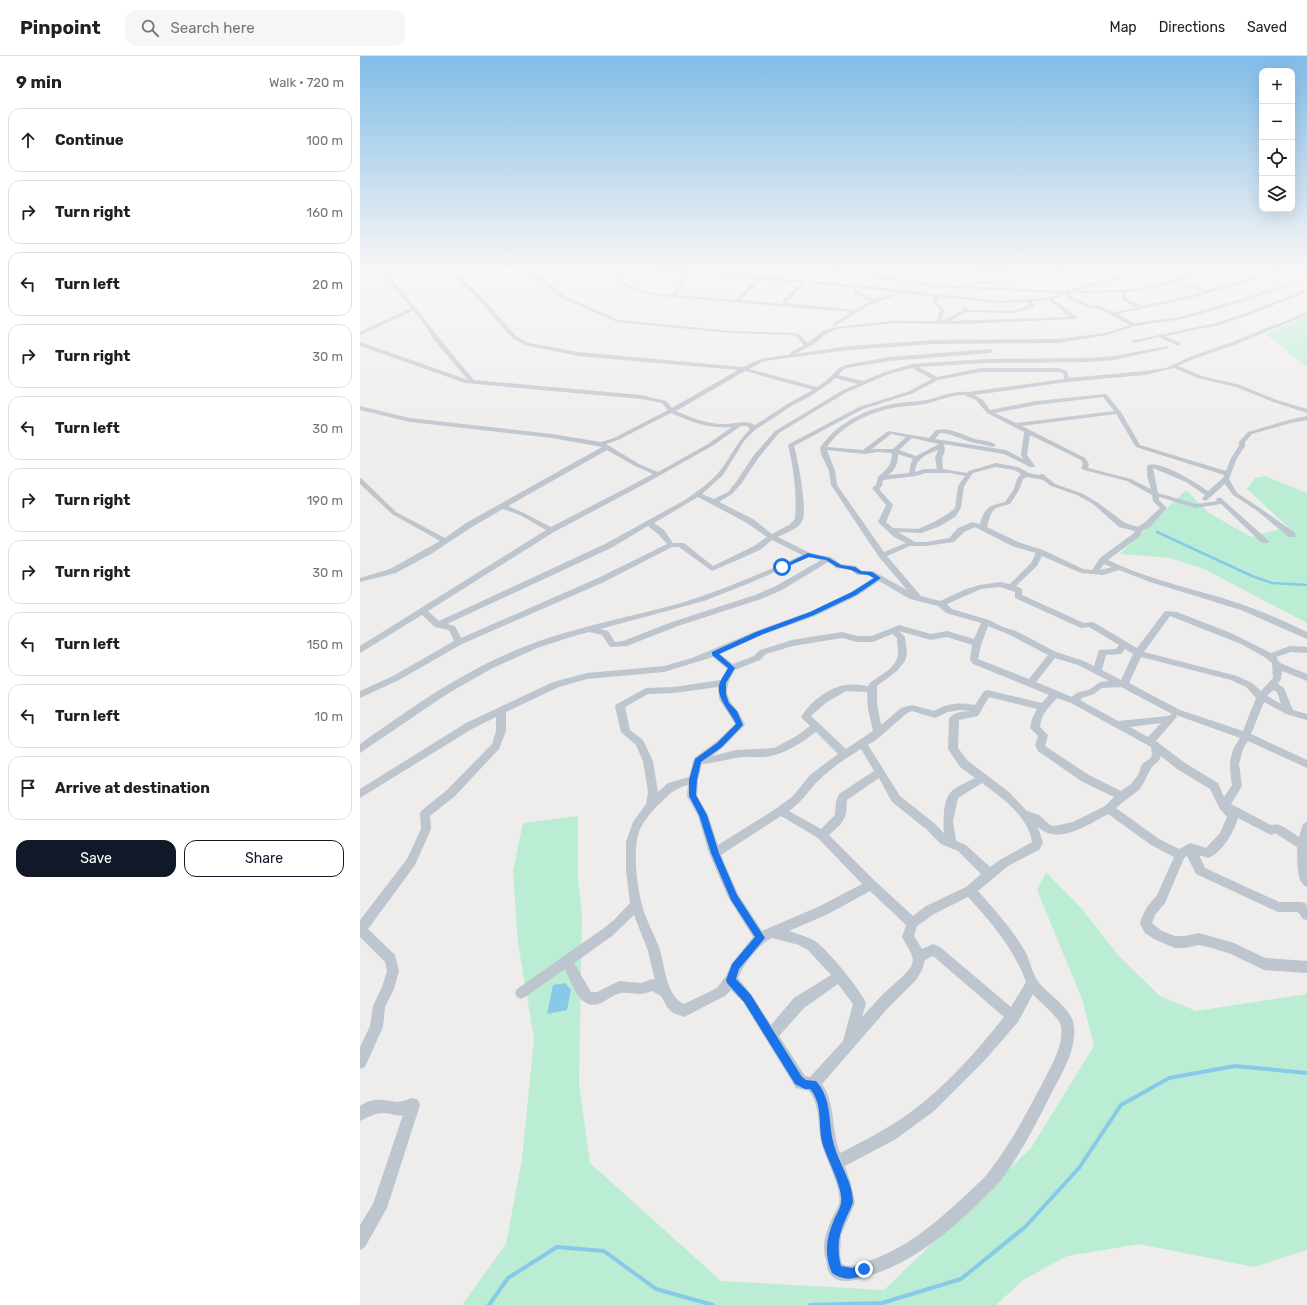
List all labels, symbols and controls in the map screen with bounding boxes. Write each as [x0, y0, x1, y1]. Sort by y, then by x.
search box [125, 10, 405, 46]
text: Pinpoint [20, 16, 101, 39]
icon: search [139, 17, 161, 39]
text: Search here [171, 19, 255, 37]
text: Map [1110, 19, 1137, 36]
text: Directions [1159, 19, 1225, 36]
text: Saved [1247, 19, 1287, 36]
map controls [1259, 68, 1295, 212]
button: + [1259, 68, 1295, 104]
text: 9 min [16, 72, 62, 92]
text: Walk · 720 m [269, 75, 344, 90]
button: − [1259, 104, 1295, 140]
icon: ahead [17, 129, 39, 151]
text: Continue [55, 131, 124, 149]
text: 100 m [306, 133, 343, 148]
button: locate [1259, 140, 1295, 176]
button: layers [1259, 176, 1295, 212]
icon: right [17, 201, 39, 223]
text: Turn right [55, 203, 130, 221]
text: 160 m [307, 205, 343, 220]
icon: left [17, 273, 39, 295]
text: Turn left [55, 275, 120, 293]
text: 20 m [312, 277, 343, 292]
icon: right [17, 345, 39, 367]
text: Turn right [55, 347, 130, 365]
text: 30 m [312, 349, 343, 364]
icon: left [17, 417, 39, 439]
text: Turn left [55, 419, 120, 437]
text: 30 m [312, 421, 343, 436]
icon: right [17, 489, 39, 511]
text: Turn right [55, 491, 130, 509]
text: 190 m [307, 493, 343, 508]
route start [773, 558, 791, 576]
icon: right [17, 561, 39, 583]
text: Turn right [55, 563, 130, 581]
text: 30 m [312, 565, 343, 580]
icon: left [17, 633, 39, 655]
text: Turn left [55, 635, 120, 653]
text: 150 m [307, 637, 343, 652]
icon: left [17, 705, 39, 727]
text: Turn left [55, 707, 120, 725]
text: 10 m [314, 709, 343, 724]
icon: arrive [17, 777, 39, 799]
text: Arrive at destination [55, 779, 210, 797]
button: Save [16, 840, 176, 877]
button: Share [184, 840, 344, 877]
route end [855, 1260, 873, 1278]

